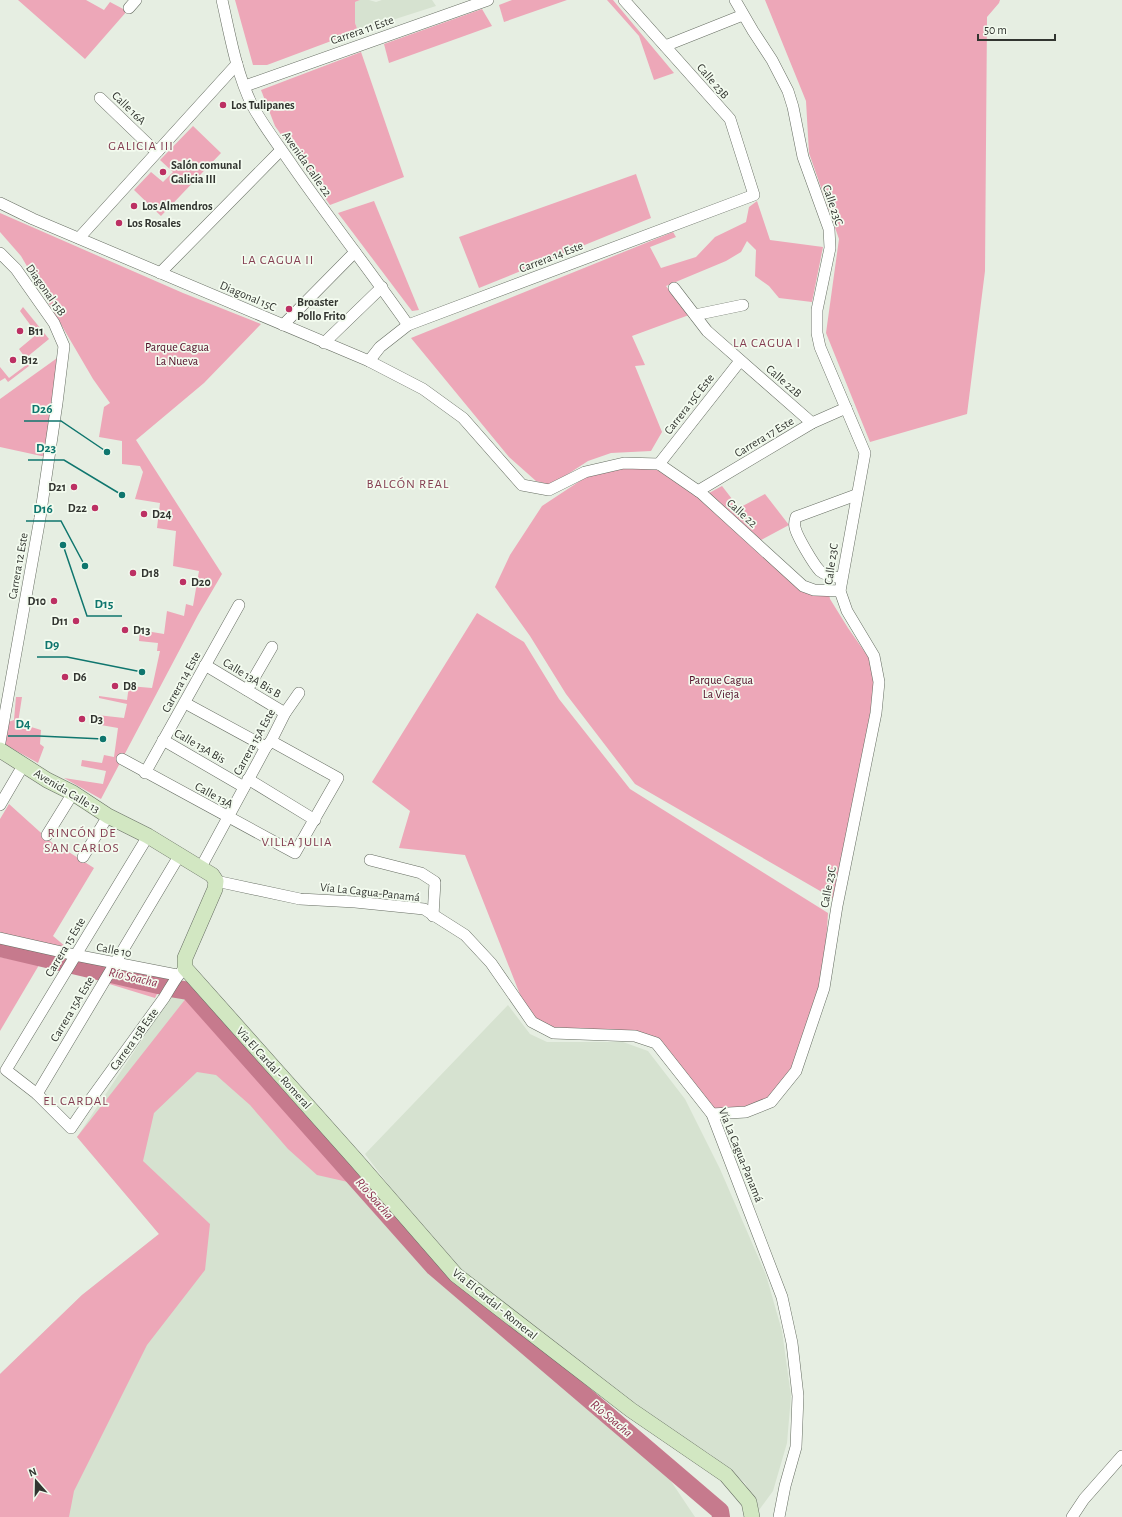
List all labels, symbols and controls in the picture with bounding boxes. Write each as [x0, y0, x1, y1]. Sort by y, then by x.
street label: Carrera 11 Este [329, 14, 395, 46]
scale bar [978, 16, 1055, 42]
text: 50 m [984, 24, 1007, 36]
street label: Calle 23B [695, 61, 731, 101]
street label: Calle 16A [110, 89, 148, 127]
place label: Los Tulipanes [231, 99, 295, 111]
marker: Los Tulipanes [218, 100, 228, 110]
street label: Avenida Calle 22 [280, 129, 334, 199]
district label: GALICIA III [108, 140, 174, 153]
place label: Salón comunal Galicia III [171, 159, 241, 185]
marker: Salón comunal Galicia III [158, 167, 168, 177]
street label: Calle 23C [821, 183, 845, 227]
place label: Los Almendros [142, 200, 213, 212]
marker: Los Almendros [129, 201, 139, 211]
place label: Los Rosales [127, 217, 181, 229]
marker: Los Rosales [114, 218, 124, 228]
street label: Carrera 14 Este [517, 239, 585, 275]
district label: LA CAGUA II [242, 254, 314, 267]
street label: Diagonal 15B [24, 262, 68, 318]
street label: Diagonal 15C [218, 279, 278, 313]
place label: Broaster Pollo Frito [297, 296, 346, 322]
marker: Broaster Pollo Frito [284, 304, 294, 314]
place label: B11 [28, 325, 44, 337]
marker: B11 [15, 326, 25, 336]
district label: LA CAGUA I [733, 337, 801, 350]
park label: Parque Cagua La Nueva [145, 341, 210, 367]
place label: B12 [21, 354, 38, 366]
marker: B12 [8, 355, 18, 365]
street label: Calle 22B [764, 362, 804, 400]
street label: Carrera 15C Este [662, 372, 716, 436]
callout: D26 [24, 396, 61, 421]
text: D26 [32, 403, 52, 416]
street label: Carrera 17 Este [732, 415, 796, 459]
callout: D23 [28, 435, 64, 460]
text: D23 [36, 442, 57, 455]
district label: BALCÓN REAL [367, 477, 449, 491]
place label: D21 [48, 481, 66, 493]
marker: D21 [69, 482, 79, 492]
callout: D16 [26, 496, 61, 521]
street label: Calle 22 [725, 496, 760, 530]
place label: D22 [68, 502, 87, 514]
text: D16 [33, 503, 53, 516]
marker: D22 [90, 503, 100, 513]
place label: D24 [152, 508, 172, 520]
marker: D24 [139, 509, 149, 519]
street label: Carrera 12 Este [6, 532, 30, 600]
street label: Calle 23C [822, 542, 840, 586]
place label: D18 [141, 567, 159, 579]
marker: D18 [128, 568, 138, 578]
place label: D20 [191, 576, 211, 588]
marker: D20 [178, 577, 188, 587]
callout: D15 [87, 591, 122, 616]
place label: D10 [28, 595, 46, 607]
marker: D10 [49, 596, 59, 606]
text: D15 [95, 598, 114, 611]
place label: D11 [51, 615, 68, 627]
marker: D11 [71, 616, 81, 626]
place label: D13 [133, 624, 150, 636]
marker: D13 [120, 625, 130, 635]
callout: D9 [37, 632, 67, 657]
text: D9 [45, 639, 59, 652]
street label: Carrera 14 Este [159, 650, 203, 714]
street label: Calle 13A Bis B [221, 656, 283, 700]
place label: D6 [73, 671, 87, 683]
marker: D6 [60, 672, 70, 682]
park label: Parque Cagua La Vieja [689, 674, 754, 701]
place label: D8 [123, 680, 137, 692]
marker: D8 [110, 681, 120, 691]
street label: Carrera 15A Este [231, 707, 277, 777]
callout: D4 [8, 711, 39, 736]
place label: D3 [90, 713, 103, 725]
marker: D3 [77, 714, 87, 724]
text: D4 [15, 718, 31, 731]
street label: Calle 13A Bis [172, 727, 228, 765]
street label: Avenida Calle 13 [32, 767, 102, 815]
street label: Calle 13A [193, 780, 235, 810]
district label: RINCÓN DE SAN CARLOS [44, 826, 120, 855]
district label: VILLA JULIA [262, 836, 332, 849]
street label: Calle 23C [818, 865, 838, 909]
street label: Vía La Cagua-Panamá [319, 881, 421, 903]
street label: Carrera 15 Este [43, 915, 87, 979]
street label: Calle 10 [95, 941, 133, 959]
water label: Río Soacha [107, 966, 159, 990]
street label: Carrera 15A Este [48, 974, 96, 1044]
street label: Carrera 15B Este [108, 1006, 160, 1072]
street label: Vía El Cardal - Romeral [234, 1025, 314, 1111]
district label: EL CARDAL [43, 1095, 109, 1108]
street label: Vía La Cagua-Panamá [717, 1106, 766, 1204]
water label: Río Soacha [353, 1176, 395, 1222]
street label: Vía El Cardal - Romeral [450, 1266, 540, 1342]
water label: Río Soacha [588, 1398, 634, 1440]
north arrow [16, 1461, 56, 1501]
text: N [27, 1466, 38, 1479]

